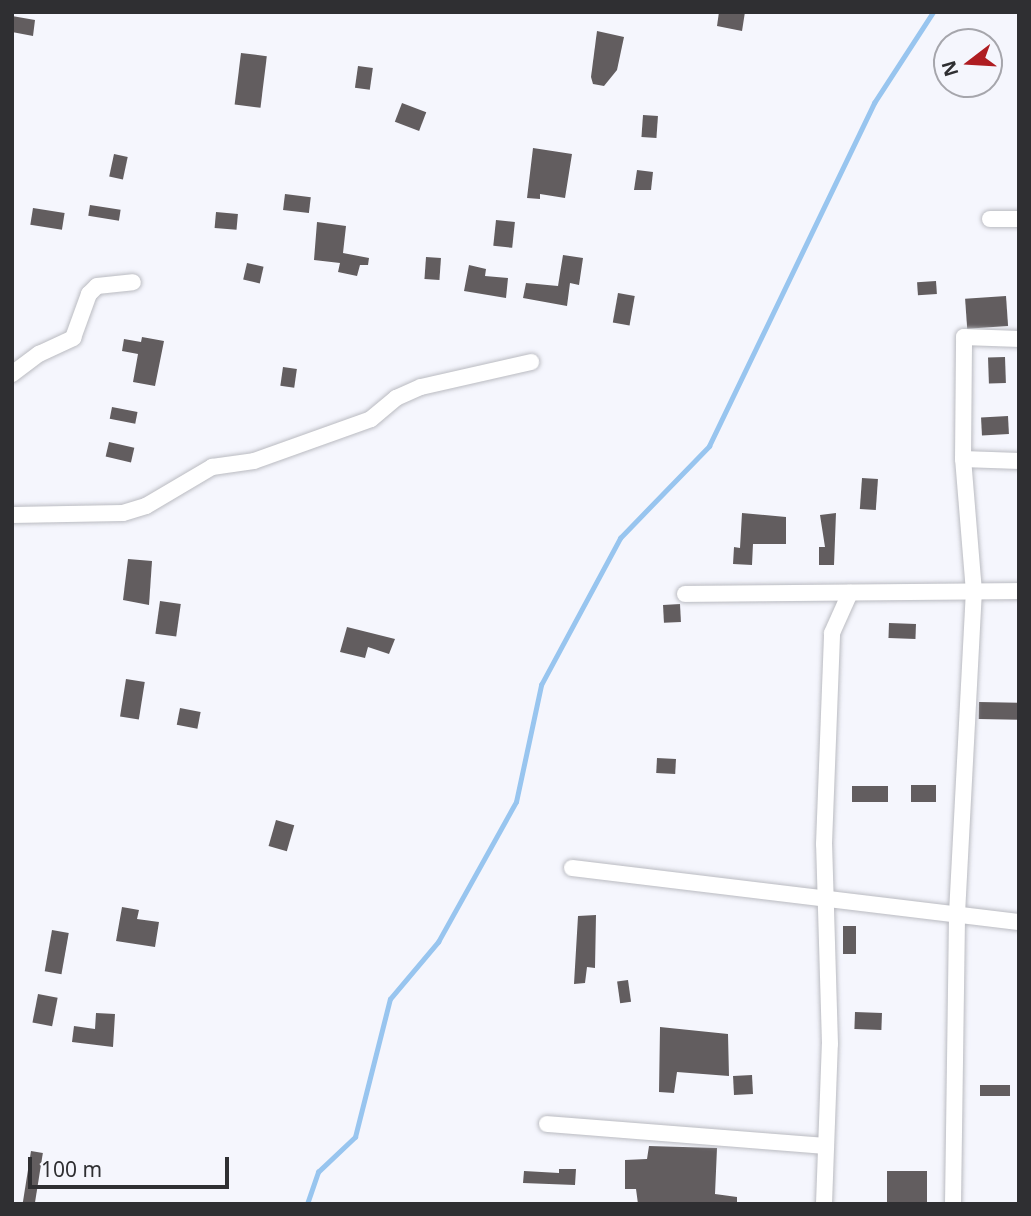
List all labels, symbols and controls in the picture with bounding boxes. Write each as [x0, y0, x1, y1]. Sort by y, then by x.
north arrow [933, 28, 1003, 98]
text: N [935, 57, 965, 80]
scale bar [32, 1142, 233, 1186]
text: 100 m [41, 1155, 102, 1183]

